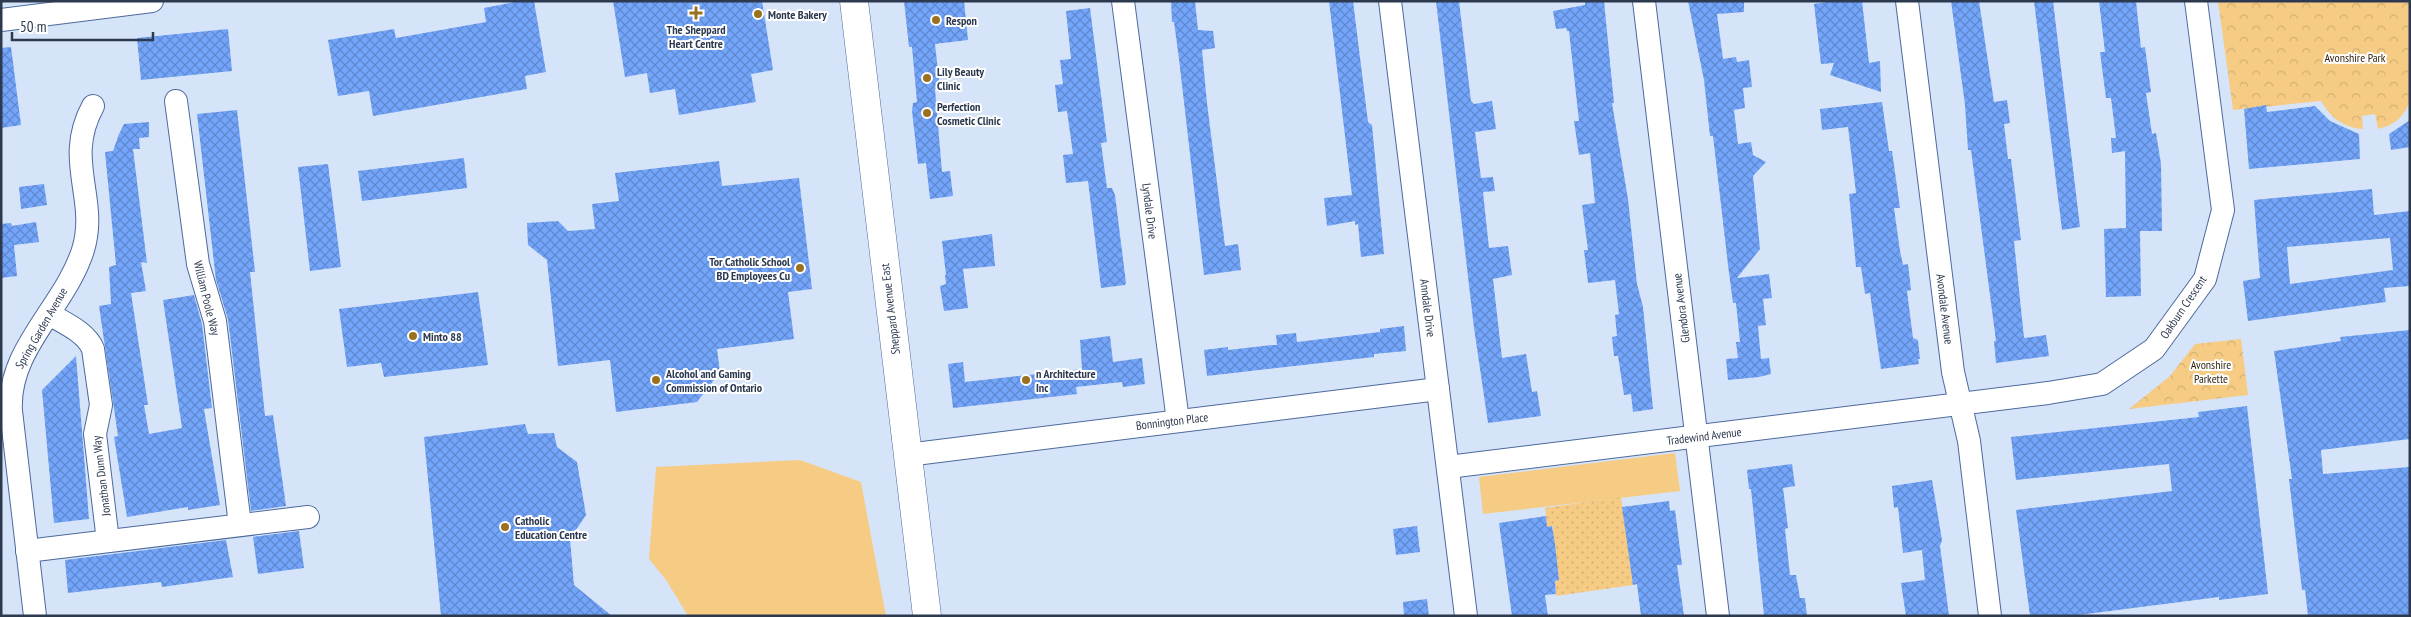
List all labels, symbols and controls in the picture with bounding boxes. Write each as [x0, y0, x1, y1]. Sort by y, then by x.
marker: The Sheppard Heart Centre [689, 6, 703, 20]
place label: Monte Bakery [768, 7, 827, 22]
marker: Monte Bakery [752, 8, 764, 20]
scale bar [12, 10, 154, 42]
place label: Respon [946, 13, 977, 28]
marker: Respon [930, 14, 942, 26]
text: 50 m [20, 17, 46, 36]
place label: The Sheppard Heart Centre [666, 22, 726, 51]
park label: Avonshire Park [2325, 50, 2386, 65]
place label: Lily Beauty Clinic [937, 64, 984, 93]
marker: Lily Beauty Clinic [921, 72, 933, 84]
place label: Perfection Cosmetic Clinic [937, 99, 1001, 128]
marker: Perfection Cosmetic Clinic [921, 107, 933, 119]
street label: Lyndale Drive [1139, 182, 1161, 240]
place label: Tor Catholic School BD Employees Cu [709, 254, 790, 283]
street label: William Poole Way [190, 259, 224, 337]
marker: Tor Catholic School BD Employees Cu [794, 262, 806, 274]
street label: Sheppard Avenue East [877, 262, 903, 355]
street label: Glendora Avenue [1669, 272, 1693, 344]
street label: Oakburn Crescent [2156, 272, 2210, 341]
street label: Avondale Avenue [1933, 273, 1957, 345]
street label: Anndale Drive [1417, 278, 1439, 338]
street label: Spring Garden Avenue [12, 285, 70, 371]
place label: Minto 88 [423, 329, 462, 344]
marker: Minto 88 [407, 330, 419, 342]
park label: Avonshire Parkette [2191, 357, 2231, 386]
place label: Alcohol and Gaming Commission of Ontario [665, 366, 763, 395]
place label: n Architecture Inc [1036, 366, 1096, 395]
marker: Alcohol and Gaming Commission of Ontario [650, 374, 662, 386]
marker: n Architecture Inc [1020, 374, 1032, 386]
street label: Bonnington Place [1135, 409, 1209, 433]
street label: Tradewind Avenue [1666, 424, 1742, 448]
street label: Jonathan Dunn Way [89, 435, 113, 518]
place label: Catholic Education Centre [515, 513, 587, 542]
marker: Catholic Education Centre [499, 521, 511, 533]

